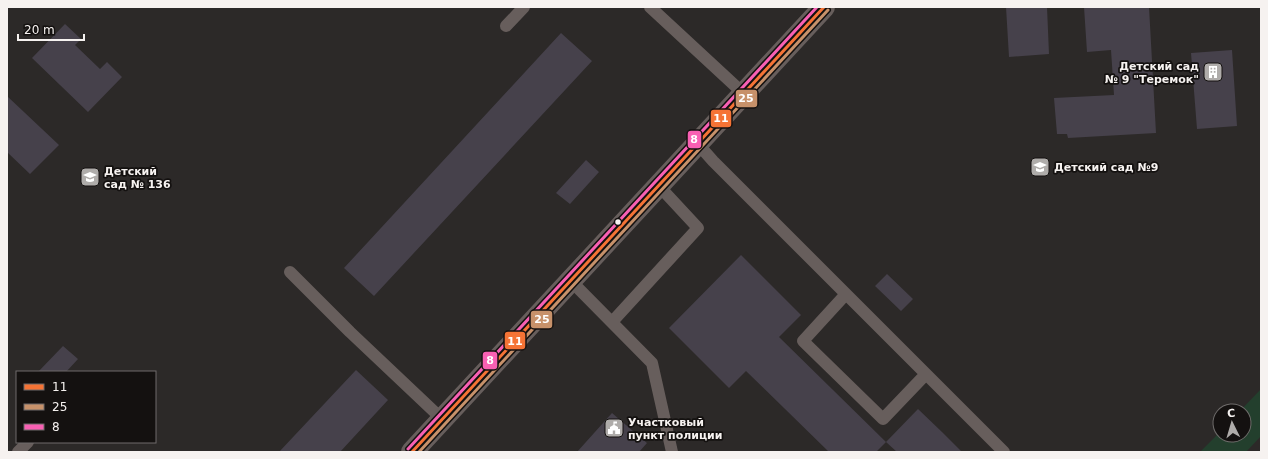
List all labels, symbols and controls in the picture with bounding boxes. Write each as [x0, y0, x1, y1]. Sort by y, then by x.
scale bar [18, 16, 84, 42]
text: 20 m [24, 23, 55, 37]
place label: Детский сад № 9 "Теремок" [1105, 60, 1199, 86]
building icon: Детский сад № 9 "Теремок" [1202, 61, 1224, 83]
line badge: 25 [735, 89, 758, 108]
text: 25 [738, 92, 754, 105]
line badge: 11 [710, 109, 732, 128]
text: 11 [713, 112, 729, 125]
line badge: 8 [687, 130, 702, 149]
text: 8 [690, 133, 698, 146]
school or university icon: Детский сад №9 [1029, 156, 1051, 178]
place label: Детский сад №9 [1054, 161, 1158, 174]
place label: Детский сад № 136 [104, 165, 171, 191]
school or university icon: Детский сад № 136 [79, 166, 101, 188]
unlabelled marker [613, 217, 623, 227]
line badge: 25 [530, 310, 553, 329]
text: 25 [534, 313, 550, 326]
line badge: 11 [504, 331, 526, 350]
text: 11 [507, 335, 523, 348]
line badge: 8 [482, 351, 498, 370]
text: 8 [486, 354, 494, 367]
legend [16, 371, 156, 443]
text: 11 [52, 380, 67, 394]
text: 25 [52, 400, 67, 414]
north arrow [1212, 403, 1252, 443]
text: С [1227, 407, 1236, 420]
place label: Участковый пункт полиции [628, 416, 723, 442]
public building icon: Участковый пункт полиции [603, 417, 625, 439]
text: 8 [52, 420, 60, 434]

